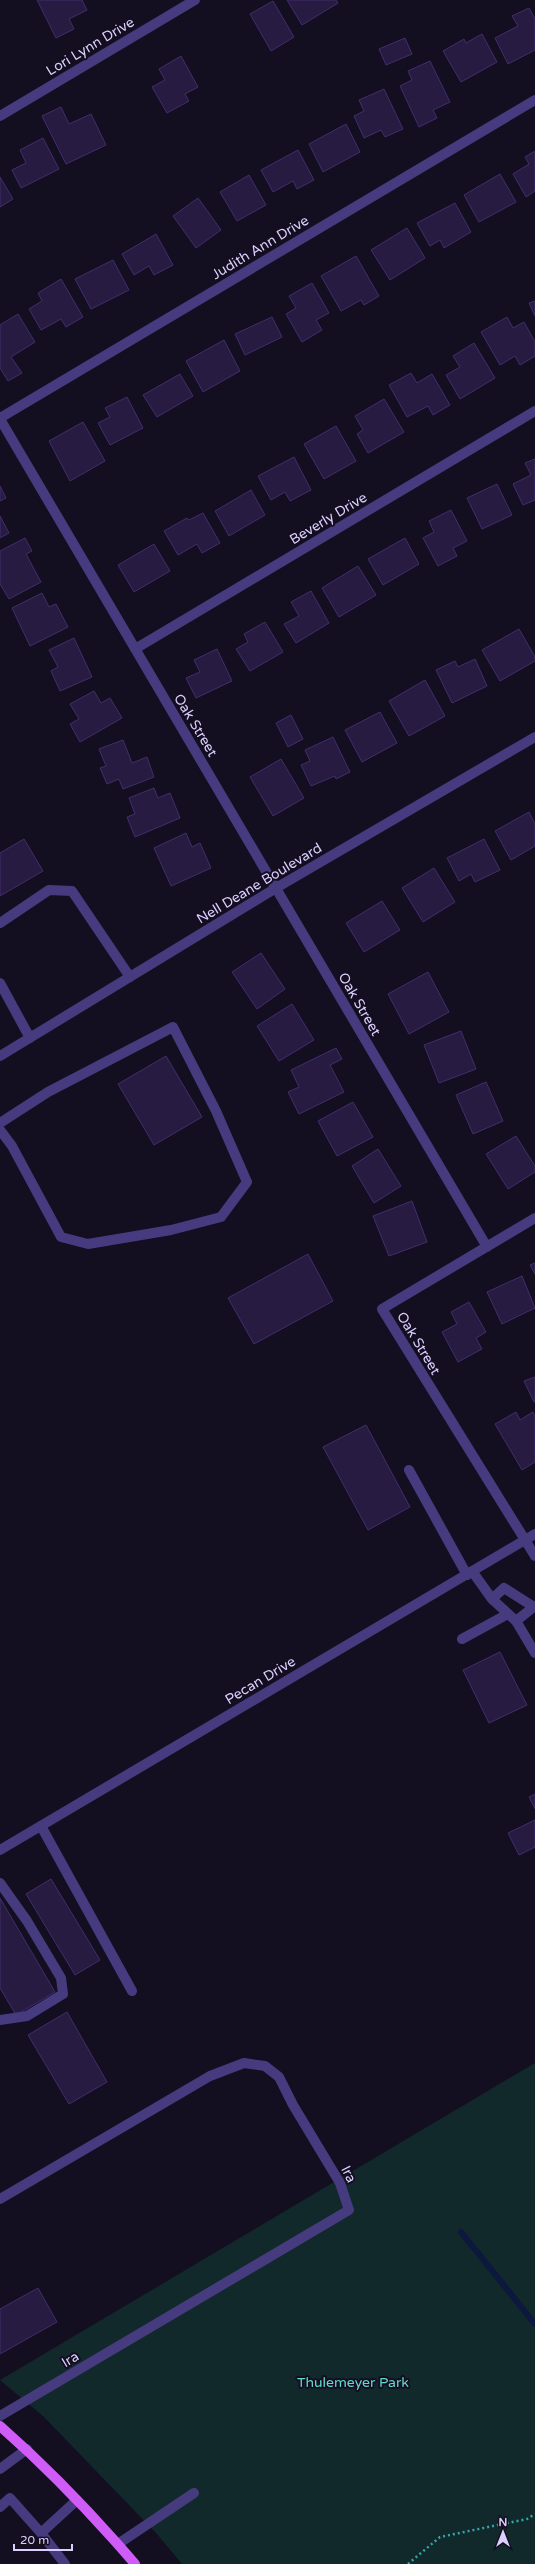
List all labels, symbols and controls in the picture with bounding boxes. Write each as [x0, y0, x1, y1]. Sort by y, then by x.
street label: Lori Lynn Drive [43, 13, 137, 79]
street label: Judith Ann Drive [209, 212, 312, 283]
street label: Beverly Drive [286, 489, 370, 548]
street label: Oak Street [170, 691, 221, 760]
street label: Nell Deane Boulevard [194, 839, 325, 928]
street label: Oak Street [335, 970, 385, 1040]
street label: Oak Street [393, 1309, 444, 1378]
street label: Pecan Drive [222, 1653, 299, 1708]
street label: Ira [337, 2163, 360, 2186]
street label: Ira [59, 2348, 82, 2371]
park label: Thulemeyer Park [297, 2374, 409, 2391]
north arrow [483, 2512, 523, 2552]
text: N [499, 2516, 507, 2529]
scale bar [14, 2526, 72, 2552]
text: 20 m [20, 2533, 49, 2547]

